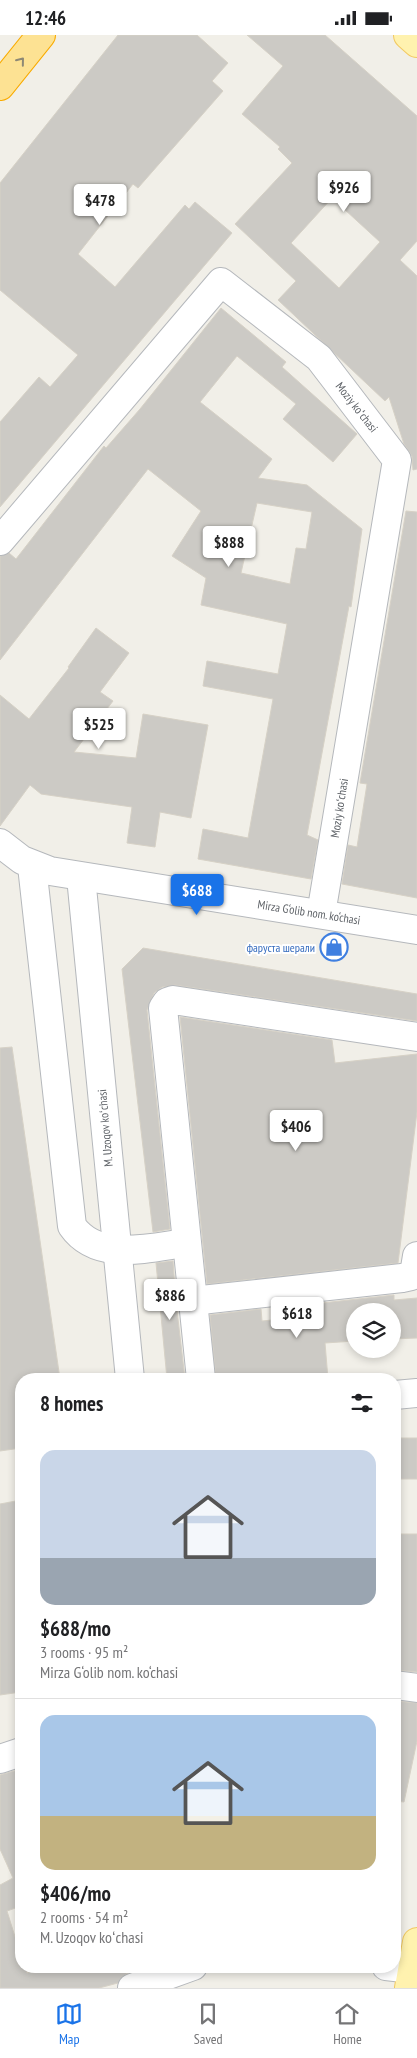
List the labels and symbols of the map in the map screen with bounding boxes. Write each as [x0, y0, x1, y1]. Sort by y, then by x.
one-way arrow [15, 57, 24, 66]
pin: $926 [314, 171, 374, 213]
pin: $478 [70, 183, 130, 226]
street label: Moziy koʻchasi [333, 379, 381, 435]
pin: $888 [199, 525, 259, 568]
pin: $525 [69, 707, 129, 750]
street label: Moziy koʻchasi [327, 777, 351, 839]
pin: $688 [167, 873, 227, 916]
street label: Mirza G‘olib nom. ko‘chasi [257, 896, 361, 928]
shop icon: фаруста шерали [319, 932, 349, 962]
place label: фаруста шерали [246, 940, 315, 955]
street label: M. Uzoqov koʻchasi [94, 1089, 116, 1167]
pin: $406 [266, 1109, 326, 1152]
pin: $886 [140, 1279, 200, 1321]
pin: $618 [267, 1297, 327, 1339]

